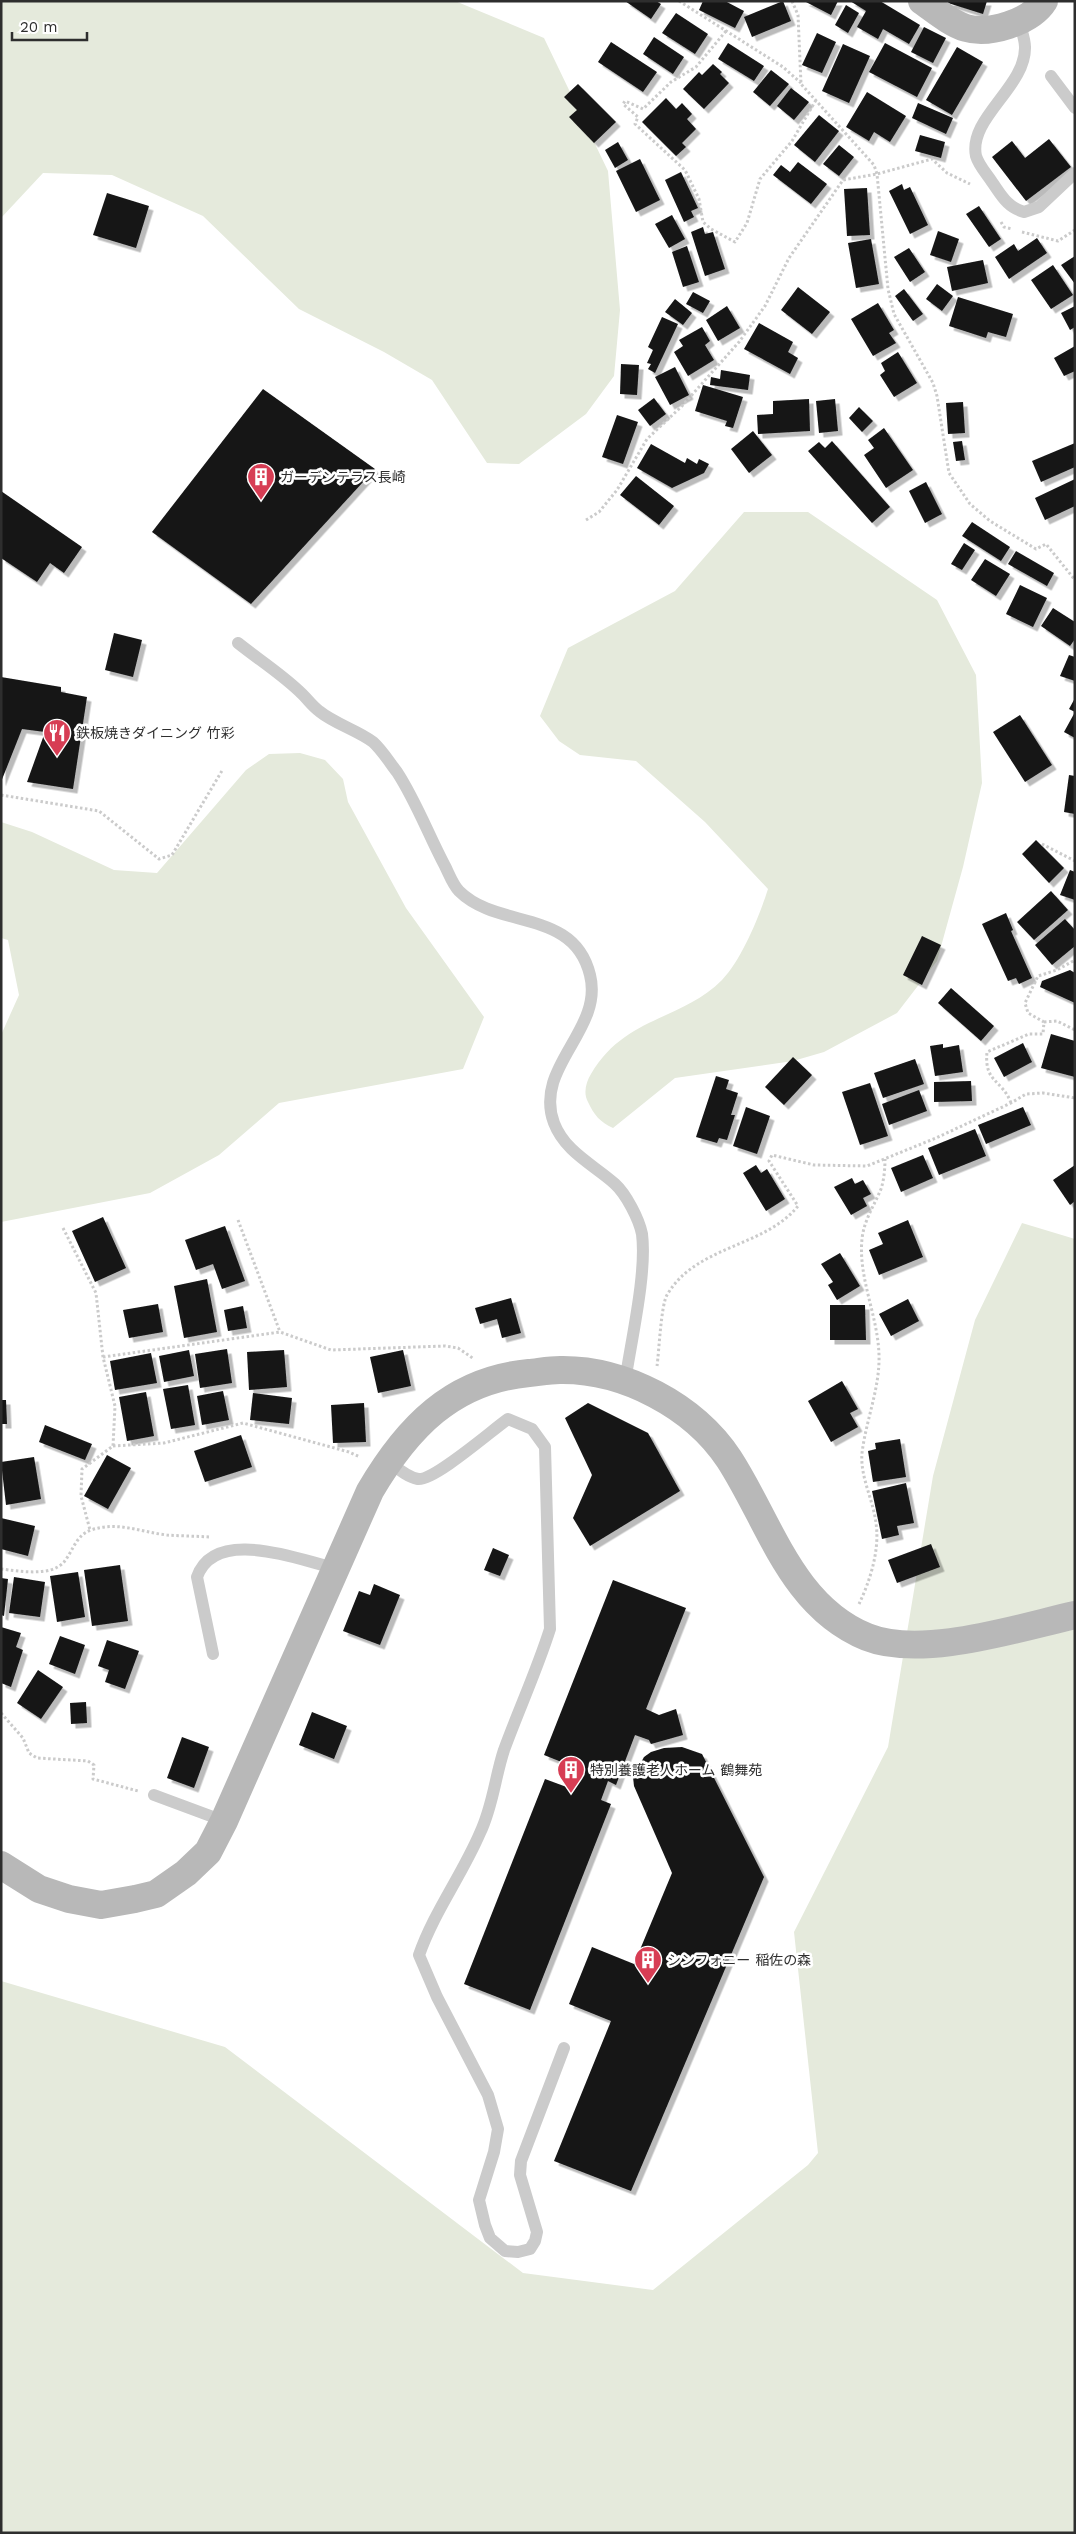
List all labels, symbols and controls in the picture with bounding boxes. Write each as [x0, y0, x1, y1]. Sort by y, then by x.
scale bar [12, 10, 88, 42]
text: 20 m [20, 18, 58, 36]
building icon: ガーデンテラス長崎 [246, 462, 276, 501]
place label: ガーデンテラス長崎 [280, 469, 406, 485]
restaurant icon: 鉄板焼きダイニング 竹彩 [42, 718, 72, 757]
place label: 鉄板焼きダイニング 竹彩 [76, 725, 235, 741]
building icon: 特別養護老人ホーム 鶴舞苑 [556, 1755, 586, 1794]
place label: 特別養護老人ホーム 鶴舞苑 [590, 1762, 762, 1778]
building icon: シンフォニー 稲佐の森 [633, 1945, 663, 1984]
place label: シンフォニー 稲佐の森 [667, 1952, 811, 1968]

